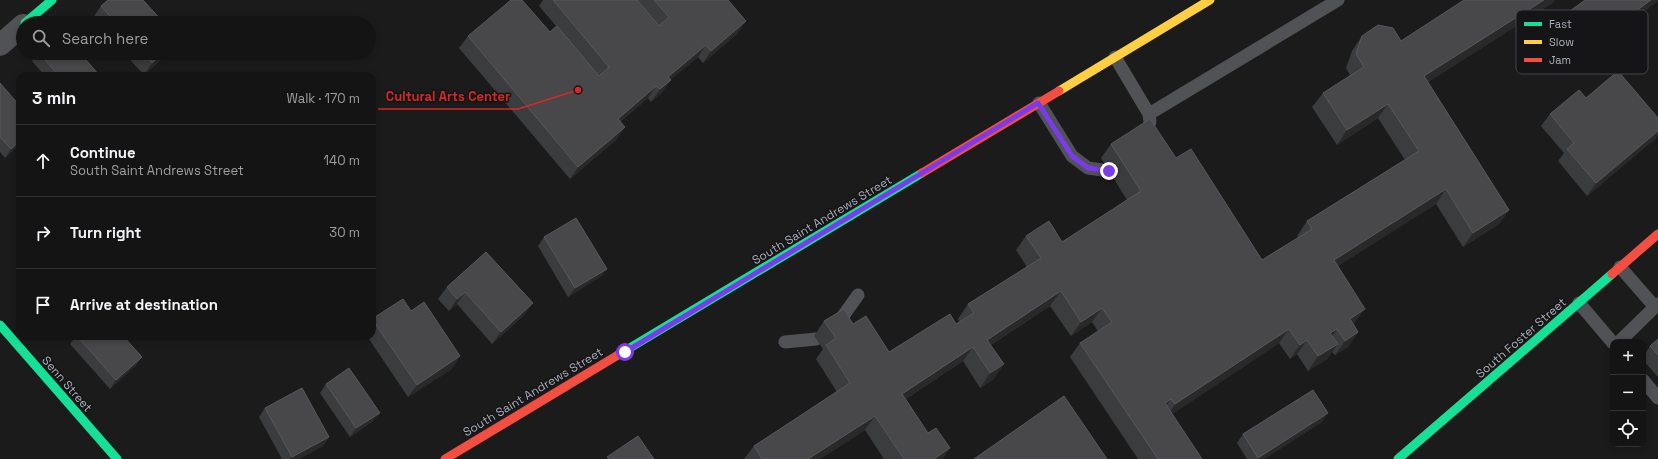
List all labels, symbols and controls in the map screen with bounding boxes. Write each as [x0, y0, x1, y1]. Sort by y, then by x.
legend [1516, 10, 1648, 74]
search box [16, 16, 376, 60]
text: Fast [1549, 17, 1572, 31]
icon: search [30, 27, 52, 49]
text: Search here [62, 29, 148, 48]
text: Slow [1549, 35, 1574, 49]
text: Jam [1549, 53, 1571, 67]
callout: Cultural Arts Center [378, 84, 518, 109]
text: 3 min [32, 87, 76, 109]
text: Cultural Arts Center [386, 88, 510, 105]
text: Walk · 170 m [286, 90, 360, 107]
text: Continue [70, 143, 136, 162]
icon: ahead [32, 150, 54, 172]
text: 140 m [324, 152, 360, 169]
text: South Saint Andrews Street [70, 162, 244, 179]
route end [1100, 162, 1118, 180]
street label: South Saint Andrews Street [749, 172, 895, 268]
icon: right [32, 222, 54, 244]
text: Turn right [70, 223, 141, 242]
text: 30 m [329, 224, 360, 241]
icon: arrive [32, 294, 54, 316]
street label: South Foster Street [1472, 294, 1570, 382]
text: Arrive at destination [70, 295, 218, 314]
map controls [1610, 339, 1646, 447]
button: + [1610, 339, 1646, 375]
route start [616, 343, 634, 361]
street label: South Saint Andrews Street [460, 344, 606, 440]
street label: Senn Street [38, 353, 96, 415]
button: − [1610, 375, 1646, 411]
button: locate [1610, 411, 1646, 447]

